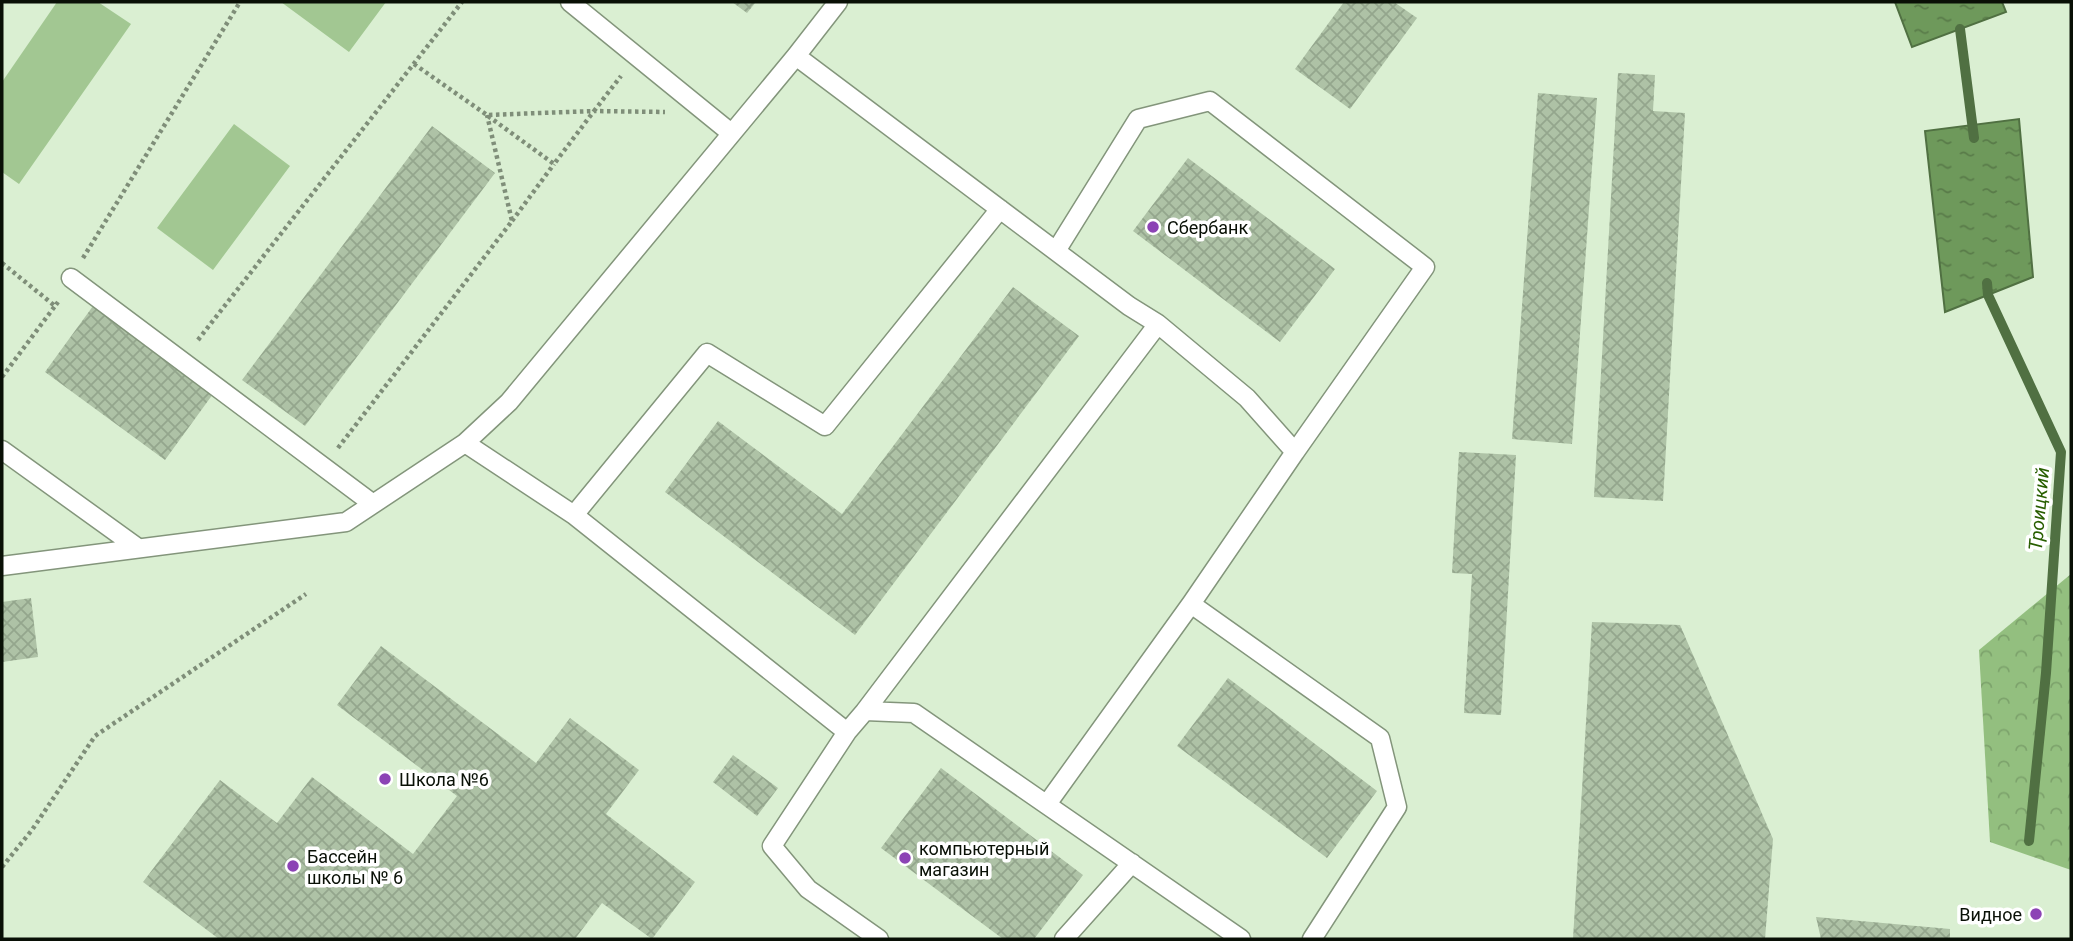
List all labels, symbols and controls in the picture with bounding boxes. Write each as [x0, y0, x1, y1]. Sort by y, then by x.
place label: Сбербанк [1167, 217, 1248, 238]
marker: Сбербанк [1145, 219, 1161, 235]
water label: Троицкий [2024, 466, 2054, 552]
place label: Школа №6 [399, 769, 489, 790]
marker: Школа №6 [377, 771, 393, 787]
place label: компьютерный магазин [919, 838, 1049, 880]
place label: Бассейн школы № 6 [307, 846, 403, 888]
marker: компьютерный магазин [897, 850, 913, 866]
marker: Бассейн школы № 6 [285, 858, 301, 874]
place label: Видное [1959, 904, 2022, 925]
marker: Видное [2028, 906, 2044, 922]

